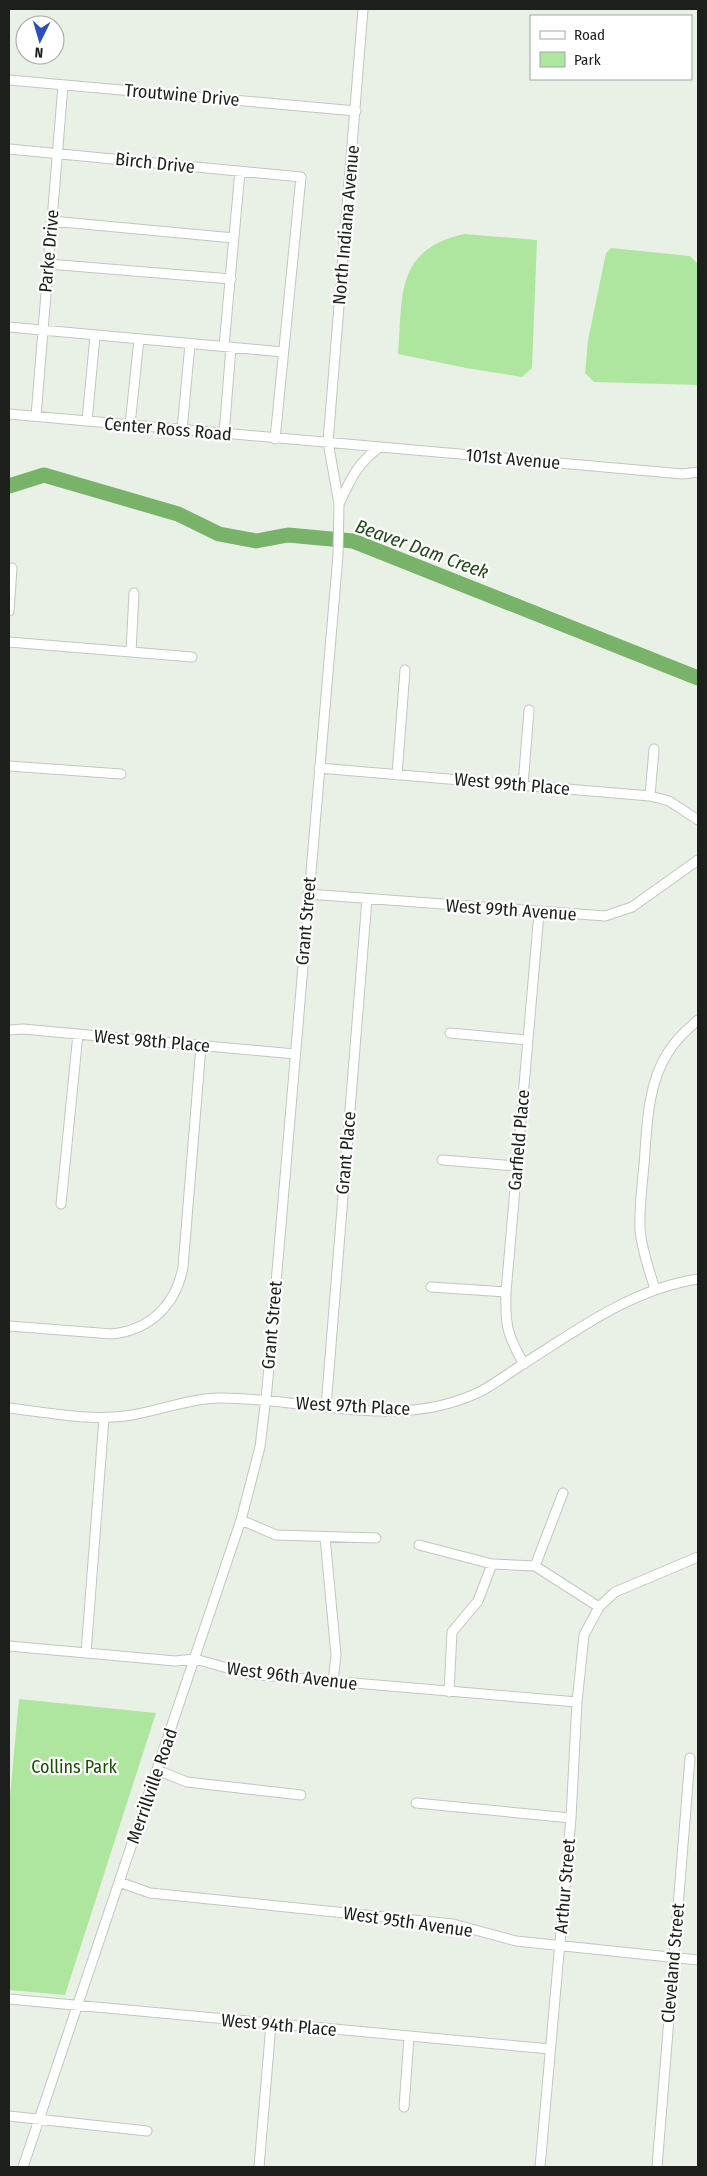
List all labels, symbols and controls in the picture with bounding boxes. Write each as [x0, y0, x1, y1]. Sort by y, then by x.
north arrow [15, 15, 65, 65]
legend [530, 15, 692, 80]
text: Road [574, 26, 605, 44]
text: N [34, 44, 44, 61]
text: Park [574, 51, 601, 69]
street label: Troutwine Drive [124, 79, 241, 111]
street label: North Indiana Avenue [328, 144, 364, 306]
street label: Birch Drive [114, 148, 196, 178]
street label: Parke Drive [34, 209, 64, 293]
street label: Center Ross Road [103, 412, 233, 446]
street label: 101st Avenue [465, 444, 561, 474]
water label: Beaver Dam Creek [352, 514, 492, 584]
street label: West 99th Place [453, 768, 571, 800]
street label: Grant Street [291, 876, 321, 966]
street label: West 99th Avenue [445, 894, 577, 926]
street label: West 98th Place [93, 1025, 211, 1057]
street label: Garfield Place [504, 1089, 534, 1191]
street label: Grant Place [331, 1110, 361, 1196]
street label: Grant Street [257, 1280, 287, 1370]
street label: West 97th Place [295, 1392, 411, 1420]
street label: West 96th Avenue [225, 1657, 359, 1695]
street label: Merrillville Road [122, 1725, 182, 1847]
park label: Collins Park [31, 1756, 117, 1778]
street label: Arthur Street [550, 1837, 580, 1934]
street label: West 95th Avenue [342, 1902, 474, 1942]
street label: Cleveland Street [657, 1902, 689, 2024]
street label: West 94th Place [220, 2009, 338, 2041]

